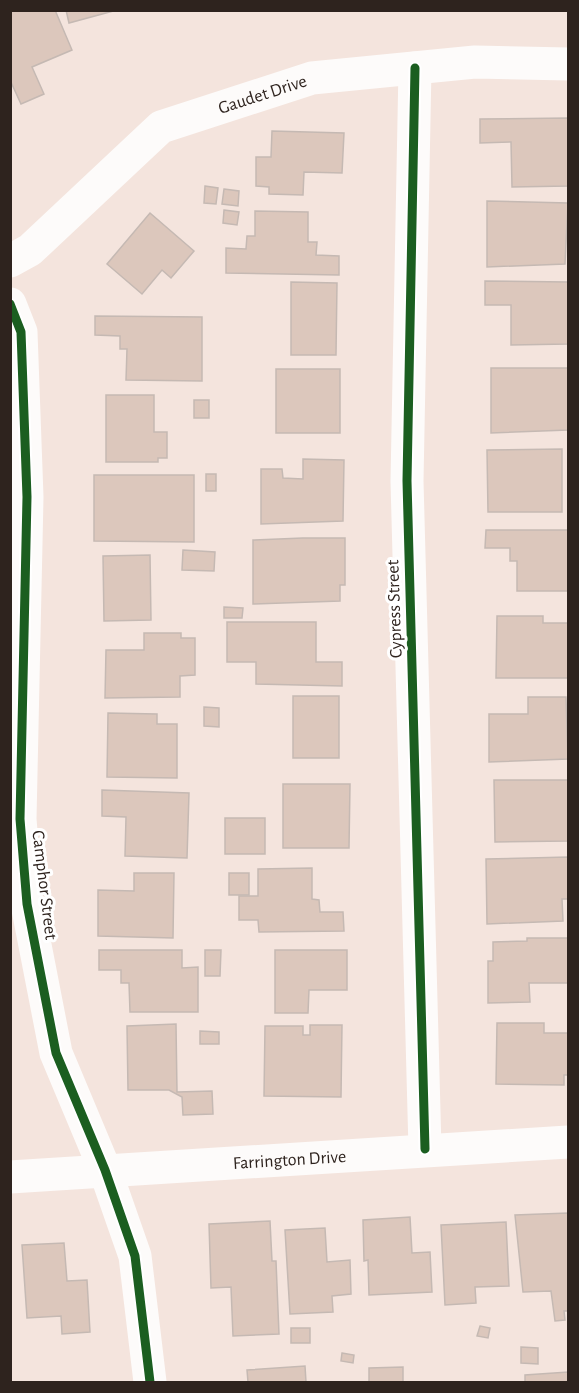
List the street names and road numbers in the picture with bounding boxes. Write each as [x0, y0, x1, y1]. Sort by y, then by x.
street label: Gaudet Drive [216, 72, 309, 118]
street label: Cypress Street [384, 559, 406, 659]
street label: Camphor Street [28, 829, 60, 941]
street label: Farrington Drive [232, 1148, 347, 1173]

